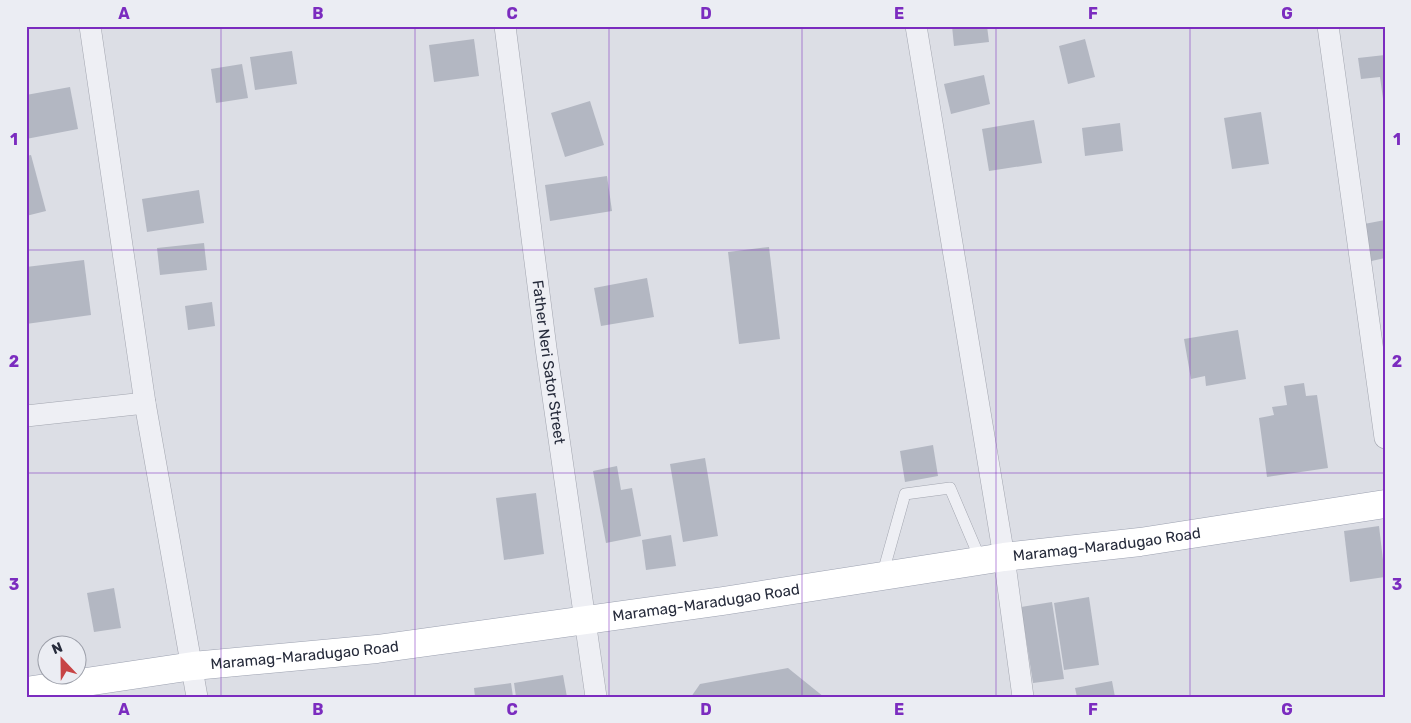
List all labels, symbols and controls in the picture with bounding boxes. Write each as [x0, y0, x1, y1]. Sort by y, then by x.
text: A [118, 4, 130, 23]
text: B [312, 4, 324, 23]
text: C [506, 4, 518, 23]
text: D [700, 4, 712, 23]
text: E [894, 4, 904, 23]
text: F [1088, 4, 1098, 23]
text: G [1281, 4, 1293, 23]
text: 1 [10, 130, 18, 149]
text: 1 [1393, 130, 1401, 149]
street label: Father Neri Sator Street [528, 279, 569, 446]
text: 2 [9, 352, 19, 371]
text: 2 [1392, 352, 1402, 371]
street label: Maramag-Maradugao Road [1012, 524, 1202, 565]
text: 3 [9, 575, 19, 594]
text: 3 [1392, 575, 1402, 594]
street label: Maramag-Maradugao Road [611, 580, 801, 625]
north arrow [38, 636, 88, 686]
street label: Maramag-Maradugao Road [210, 637, 400, 673]
text: N [49, 639, 65, 658]
text: A [118, 700, 130, 719]
text: B [312, 700, 324, 719]
text: C [506, 700, 518, 719]
text: D [700, 700, 712, 719]
text: E [894, 700, 904, 719]
text: F [1088, 700, 1098, 719]
text: G [1281, 700, 1293, 719]

